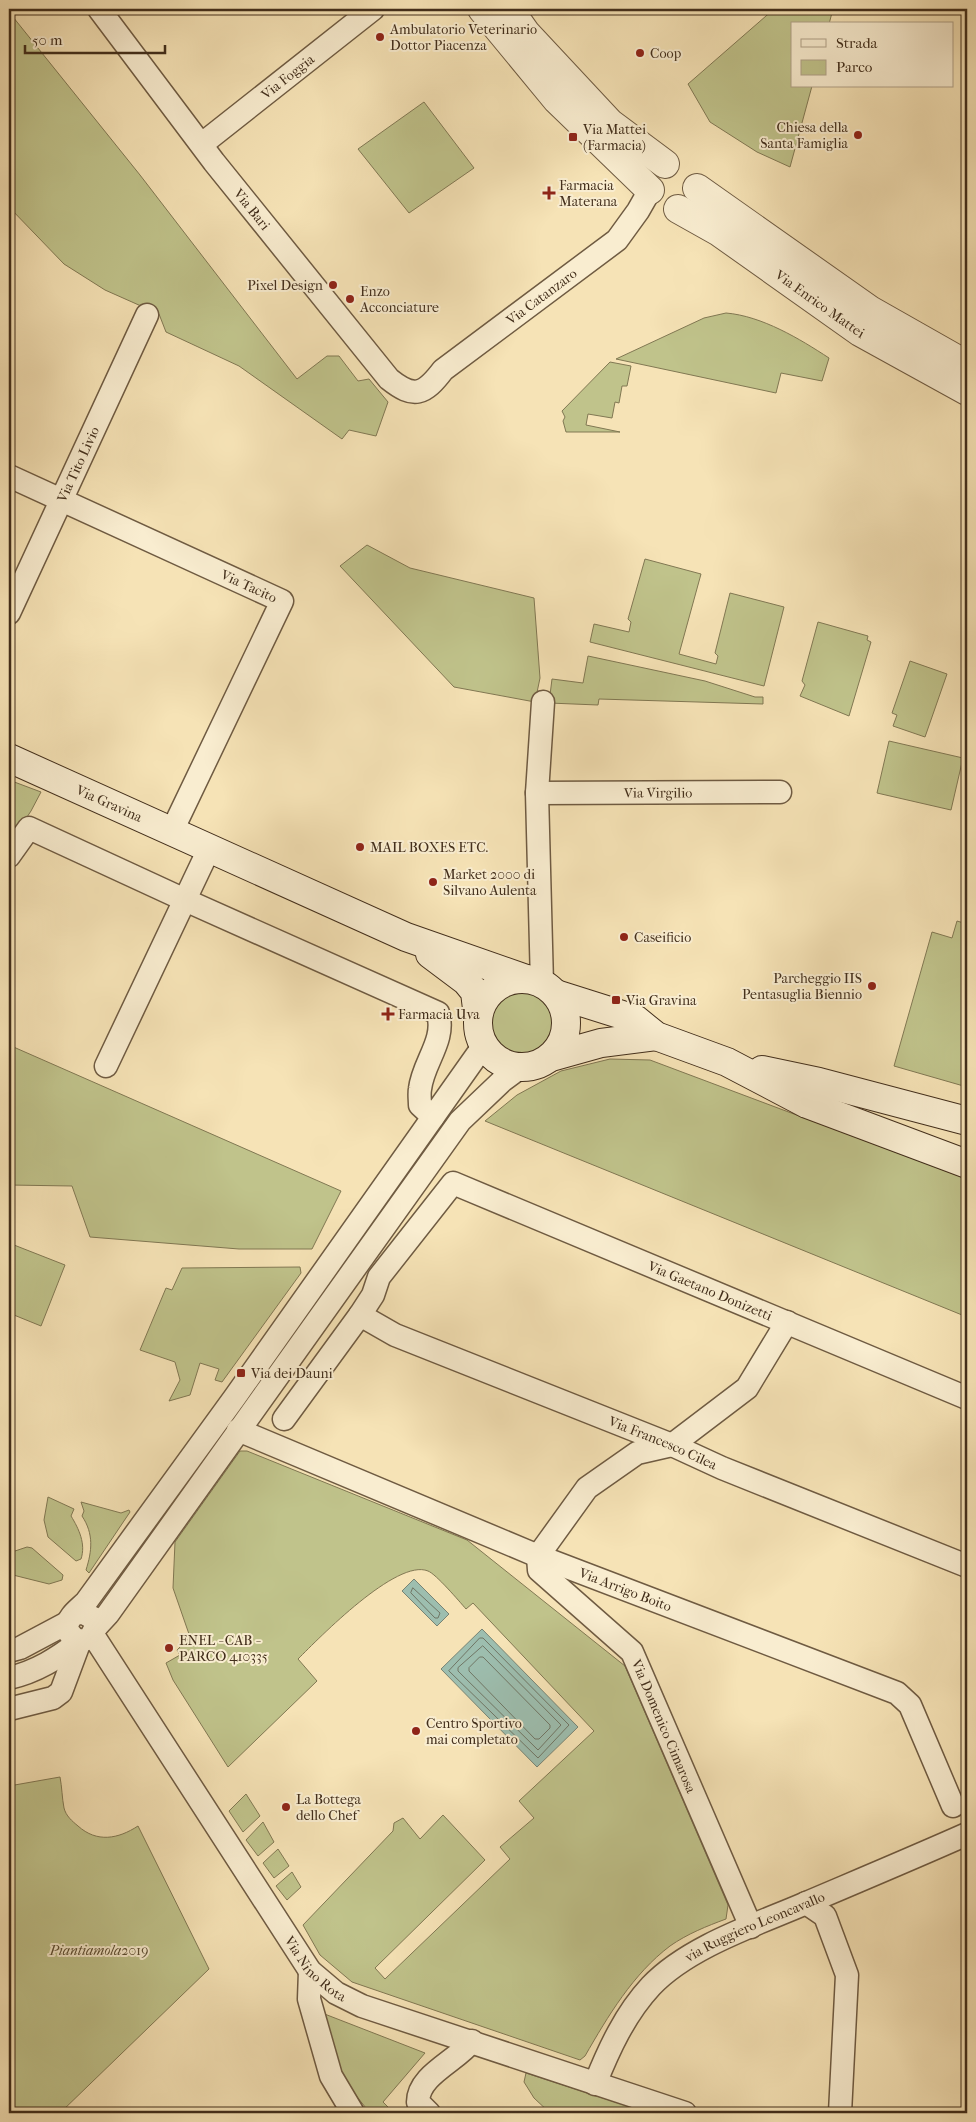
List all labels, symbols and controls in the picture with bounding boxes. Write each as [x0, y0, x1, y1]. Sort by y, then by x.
place label: Ambulatorio Veterinario Dottor Piacenza [389, 21, 537, 54]
scale bar [25, 22, 165, 54]
legend [791, 22, 954, 88]
text: 50 m [32, 31, 63, 49]
marker: Ambulatorio Veterinario Dottor Piacenza [374, 31, 386, 43]
text: Strada [836, 34, 879, 52]
place label: Coop [650, 45, 682, 62]
marker: Coop [634, 47, 646, 59]
street label: Via Foggia [257, 50, 318, 104]
text: Parco [836, 58, 873, 76]
place label: Chiesa della Santa Famiglia [760, 119, 849, 152]
place label: Via Mattei (Farmacia) [582, 121, 646, 154]
marker: Chiesa della Santa Famiglia [852, 129, 864, 141]
marker: Via Mattei (Farmacia) [567, 131, 579, 143]
place label: Farmacia Materana [559, 177, 618, 210]
street label: Via Bari [229, 185, 273, 234]
marker: Farmacia Materana [543, 187, 555, 199]
street label: Via Catanzaro [502, 265, 580, 329]
street label: Via Enrico Mattei [771, 266, 868, 342]
place label: Pixel Design [247, 277, 323, 294]
marker: Pixel Design [327, 279, 339, 291]
place label: Enzo Acconciature [359, 283, 439, 316]
marker: Enzo Acconciature [344, 293, 356, 305]
street label: Via Tito Livio [53, 424, 103, 506]
street label: Via Tacito [217, 566, 280, 607]
street label: Via Gravina [72, 781, 145, 826]
street label: Via Virgilio [623, 784, 692, 802]
place label: MAIL BOXES ETC. [370, 839, 489, 856]
marker: MAIL BOXES ETC. [354, 841, 366, 853]
place label: Market 2000 di Silvano Aulenta [443, 866, 537, 899]
marker: Market 2000 di Silvano Aulenta [427, 876, 439, 888]
place label: Caseificio [634, 929, 691, 946]
marker: Caseificio [618, 931, 630, 943]
place label: Parcheggio IIS Pentasuglia Biennio [742, 970, 862, 1003]
marker: Parcheggio IIS Pentasuglia Biennio [866, 980, 878, 992]
place label: Via Gravina [625, 992, 697, 1009]
marker: Via Gravina [610, 994, 622, 1006]
place label: Farmacia Uva [398, 1006, 480, 1023]
marker: Farmacia Uva [382, 1008, 394, 1020]
street label: Via Gaetano Donizetti [644, 1257, 775, 1325]
place label: Via dei Dauni [250, 1365, 333, 1382]
marker: Via dei Dauni [235, 1367, 247, 1379]
street label: Via Francesco Cilea [605, 1412, 720, 1474]
street label: Via Arrigo Boito [576, 1564, 674, 1615]
place label: ENEL - CAB - PARCO 410335 [179, 1632, 268, 1665]
marker: ENEL - CAB - PARCO 410335 [163, 1642, 175, 1654]
street label: Via Domenico Cimarosa [627, 1656, 700, 1796]
place label: Centro Sportivo mai completato [426, 1715, 522, 1748]
marker: Centro Sportivo mai completato [410, 1725, 422, 1737]
place label: La Bottega dello Chef [296, 1791, 361, 1824]
marker: La Bottega dello Chef [280, 1801, 292, 1813]
street label: via Ruggiero Leoncavallo [682, 1888, 827, 1966]
street label: Via Nino Rota [280, 1932, 349, 2006]
park label: Piantiamola2019 [49, 1942, 148, 1959]

